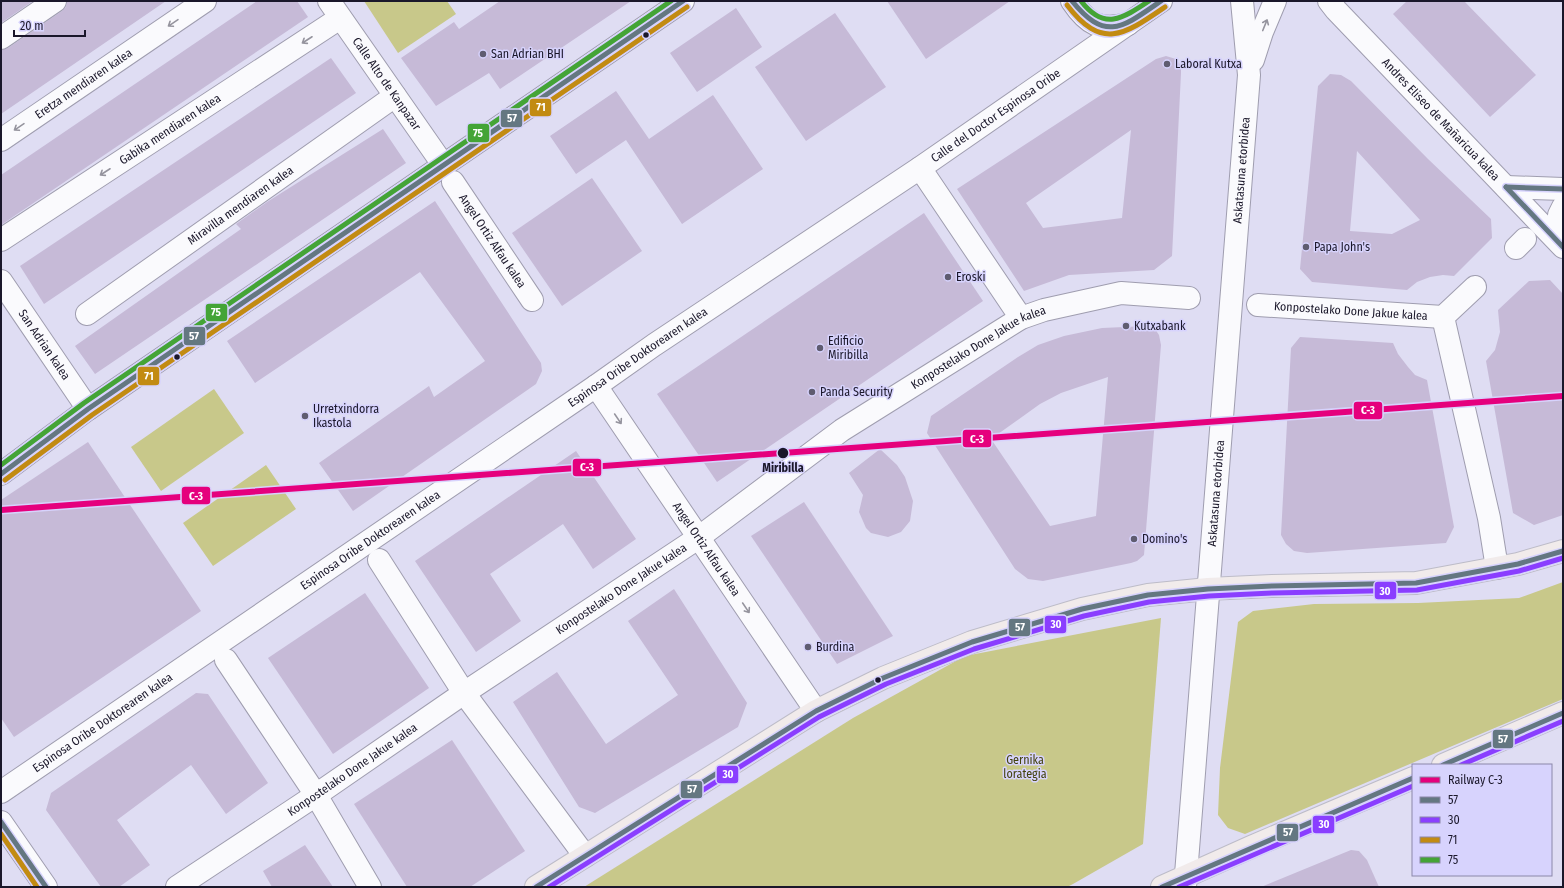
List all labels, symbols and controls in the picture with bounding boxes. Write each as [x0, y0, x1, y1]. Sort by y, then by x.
scale bar [14, 12, 85, 38]
text: 20 m [20, 19, 44, 33]
one-way arrow [168, 19, 179, 27]
one-way arrow [1261, 19, 1269, 31]
unlabelled marker [641, 30, 651, 40]
street label: Calle Alto de Kanpazar [350, 35, 424, 134]
one-way arrow [301, 36, 313, 44]
street label: Eretza mendiaren kalea [32, 46, 135, 122]
place label: San Adrian BHI [491, 47, 564, 61]
marker: San Adrian BHI [478, 49, 488, 59]
street label: Andres Eliseo de Mañaricua kalea [1379, 55, 1503, 184]
place label: Laboral Kutxa [1175, 57, 1242, 71]
marker: Laboral Kutxa [1162, 59, 1172, 69]
street label: Calle del Doctor Espinosa Oribe [928, 66, 1063, 165]
street label: Gabika mendiaren kalea [117, 91, 223, 168]
line badge: 71 [529, 98, 552, 117]
text: 71 [536, 101, 546, 114]
line badge: 57 [500, 109, 523, 128]
text: 57 [507, 112, 517, 125]
street label: Askatasuna etorbidea [1230, 116, 1253, 224]
one-way arrow [14, 123, 25, 131]
line badge: 75 [467, 123, 490, 143]
text: 75 [473, 127, 484, 140]
street label: Miravilla mendiaren kalea [185, 163, 296, 248]
one-way arrow [99, 168, 110, 177]
street label: Angel Ortiz Alfau kalea [456, 191, 529, 291]
place label: Papa John's [1314, 240, 1370, 254]
marker: Papa John's [1301, 242, 1311, 252]
place label: Eroski [956, 270, 985, 284]
marker: Eroski [943, 272, 953, 282]
street label: Konpostelako Done Jakue kalea [1273, 299, 1428, 323]
line badge: 75 [205, 303, 228, 322]
street label: Konpostelako Done Jakue kalea [909, 303, 1048, 392]
street label: Espinosa Oribe Doktorearen kalea [565, 304, 710, 410]
text: 75 [211, 306, 222, 319]
street label: San Adrian kalea [15, 307, 73, 383]
place label: Kutxabank [1134, 319, 1186, 333]
marker: Kutxabank [1121, 321, 1131, 331]
line badge: 57 [183, 326, 206, 346]
text: 57 [189, 330, 199, 343]
place label: Edificio Miribilla [828, 334, 868, 362]
marker: Edificio Miribilla [815, 343, 825, 353]
unlabelled marker [172, 352, 182, 362]
line badge: 71 [137, 366, 160, 386]
text: 71 [144, 370, 154, 383]
place label: Panda Security [820, 385, 893, 399]
marker: Panda Security [807, 387, 817, 397]
line badge: C-3 [1353, 401, 1383, 420]
place label: Urretxindorra Ikastola [313, 402, 379, 430]
text: C-3 [1361, 404, 1375, 417]
marker: Urretxindorra Ikastola [300, 411, 310, 421]
one-way arrow [614, 413, 622, 424]
line badge: C-3 [962, 429, 992, 448]
text: C-3 [970, 433, 984, 446]
street label: Askatasuna etorbidea [1205, 439, 1227, 547]
marker: Miribilla [776, 446, 790, 460]
line badge: C-3 [572, 458, 602, 477]
text: C-3 [580, 461, 594, 474]
place label: Miribilla [762, 461, 804, 475]
line badge: C-3 [181, 486, 211, 505]
street label: Espinosa Oribe Doktorearen kalea [298, 487, 443, 593]
text: C-3 [189, 490, 203, 503]
street label: Angel Ortiz Alfau kalea [670, 500, 743, 599]
place label: Domino's [1142, 532, 1187, 546]
marker: Domino's [1129, 534, 1139, 544]
street label: Konpostelako Done Jakue kalea [553, 540, 689, 637]
line badge: 30 [1374, 581, 1397, 600]
text: 30 [1378, 585, 1391, 598]
one-way arrow [742, 602, 750, 613]
line badge: 30 [1044, 615, 1067, 634]
line badge: 57 [1008, 618, 1031, 637]
text: 30 [1049, 618, 1062, 631]
text: 57 [1015, 621, 1025, 634]
place label: Burdina [816, 640, 854, 654]
marker: Burdina [803, 642, 813, 652]
street label: Espinosa Oribe Doktorearen kalea [30, 670, 175, 775]
unlabelled marker [873, 675, 883, 685]
street label: Konpostelako Done Jakue kalea [285, 720, 420, 819]
line badge: 57 [1492, 729, 1514, 749]
text: 57 [1498, 733, 1508, 746]
park label: Gernika lorategia [1003, 753, 1047, 781]
legend [1412, 764, 1552, 876]
line badge: 30 [716, 765, 739, 784]
text: 30 [721, 768, 734, 781]
text: Railway C-3 [1448, 773, 1503, 787]
line badge: 57 [680, 780, 703, 799]
text: 57 [687, 783, 697, 796]
text: 57 [1448, 793, 1458, 807]
text: 30 [1448, 813, 1460, 827]
line badge: 30 [1312, 815, 1335, 834]
text: 30 [1317, 818, 1330, 831]
line badge: 57 [1276, 823, 1299, 842]
text: 57 [1283, 826, 1293, 839]
text: 71 [1448, 833, 1457, 847]
text: 75 [1448, 853, 1459, 867]

